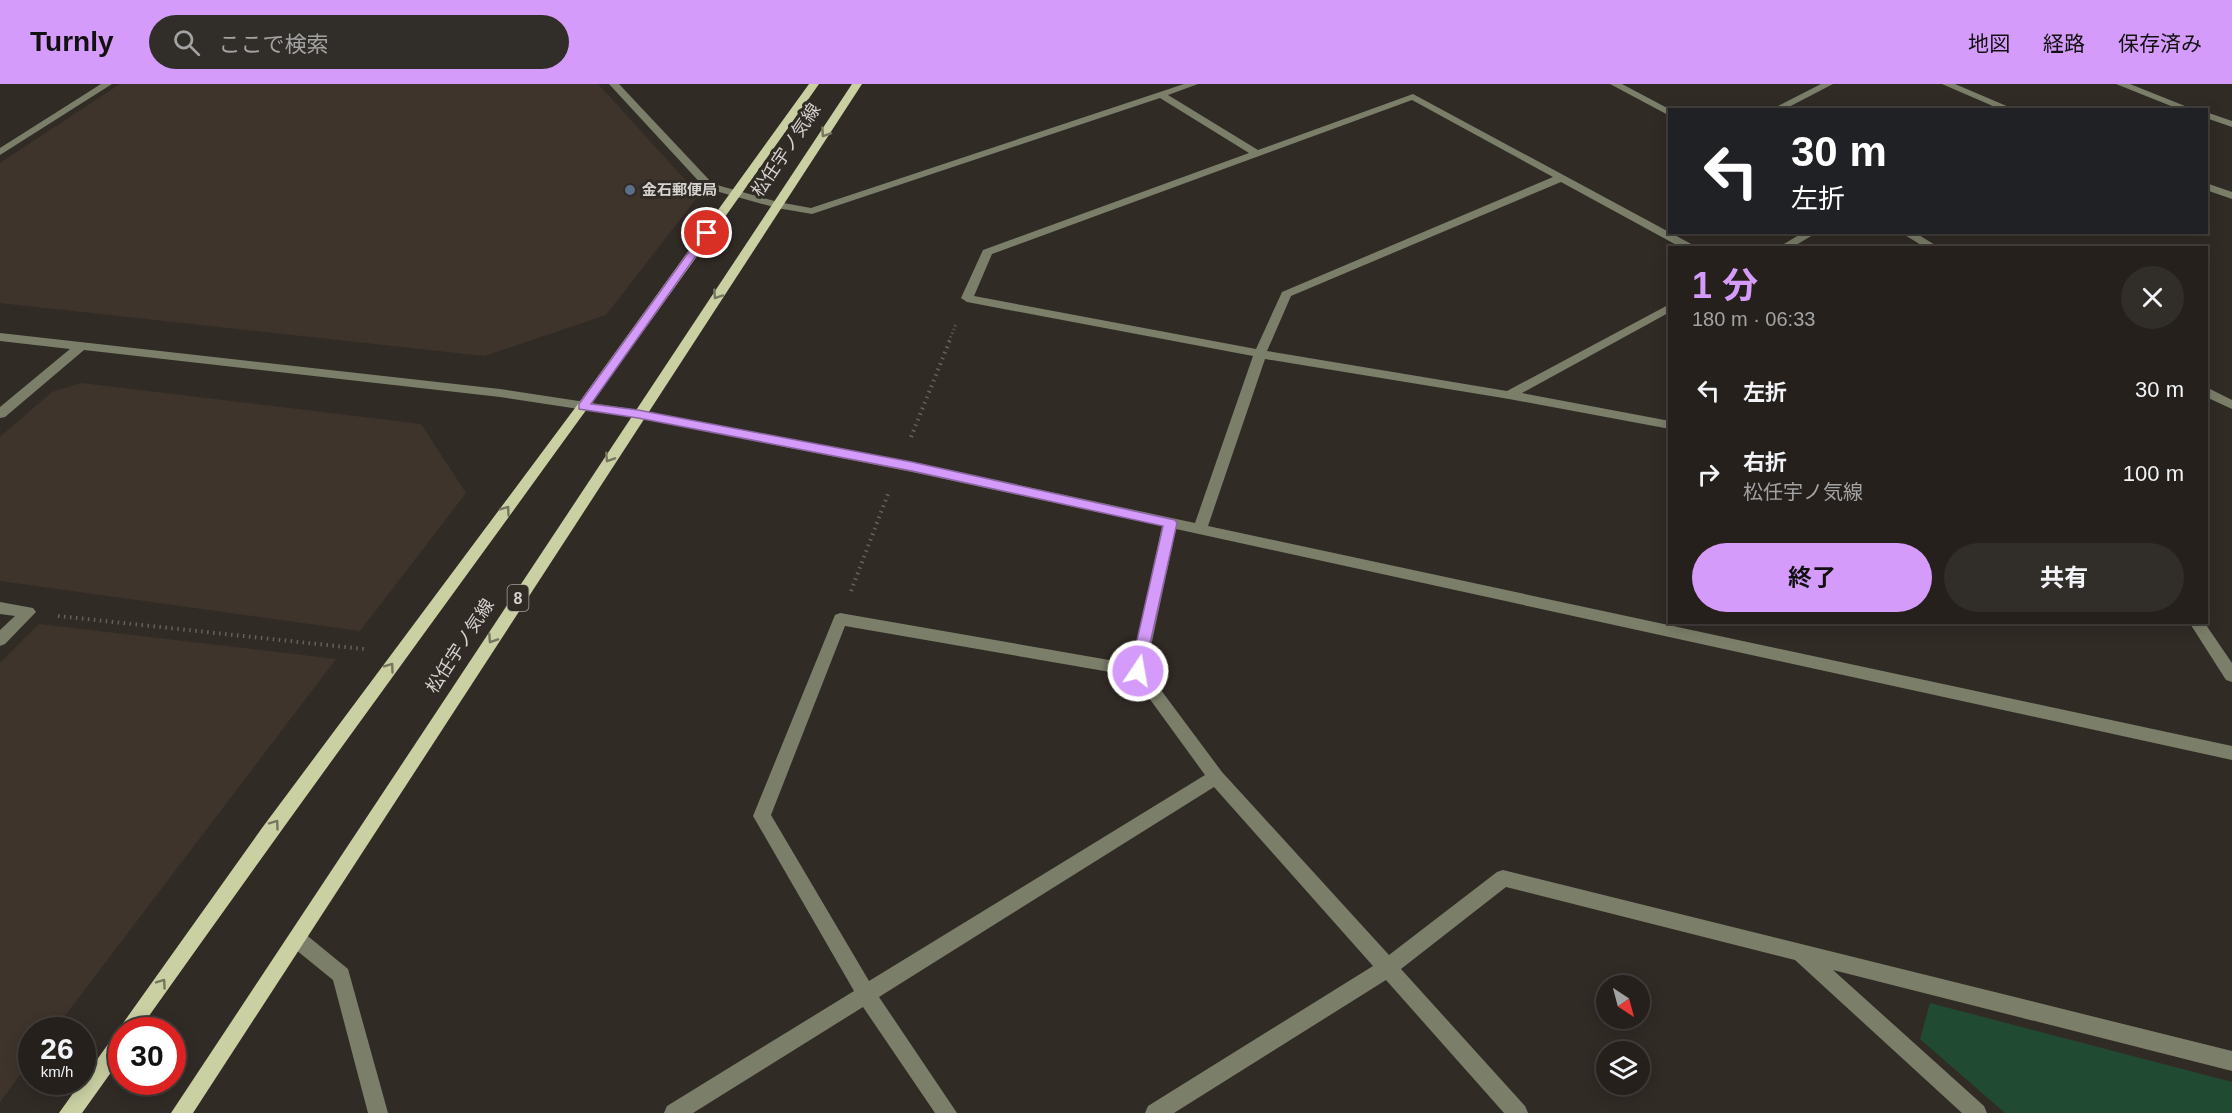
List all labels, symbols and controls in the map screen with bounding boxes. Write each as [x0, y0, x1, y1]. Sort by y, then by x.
search box [149, 15, 569, 69]
text: Turnly [30, 26, 113, 57]
icon: search [170, 26, 203, 59]
text: ここで検索 [218, 32, 329, 57]
text: 地図 [1968, 32, 2010, 55]
text: 経路 [2043, 32, 2085, 55]
text: 保存済み [2118, 32, 2202, 55]
street label: 松任宇ノ気線 [748, 100, 824, 200]
one-way arrow [821, 126, 832, 137]
text: 30 m [1791, 128, 1887, 175]
icon: left [1692, 132, 1770, 210]
place label: 金石郵便局 [642, 181, 717, 198]
marker: 金石郵便局 [623, 183, 637, 197]
text: 左折 [1791, 184, 1845, 214]
pin [681, 207, 732, 258]
icon: arrive [690, 216, 723, 249]
text: 1 分 [1692, 265, 1758, 306]
button: close [2121, 266, 2184, 329]
one-way arrow [713, 288, 724, 299]
text: 180 m · 06:33 [1692, 308, 1815, 330]
icon: left [1692, 374, 1725, 407]
text: 30 m [2135, 377, 2184, 402]
text: 左折 [1743, 380, 1787, 405]
text: 右折 [1743, 450, 1787, 475]
one-way arrow [605, 452, 617, 462]
icon: right [1692, 458, 1725, 491]
text: 100 m [2123, 461, 2184, 486]
text: 松任宇ノ気線 [1743, 481, 1863, 503]
one-way arrow [499, 506, 510, 517]
button: 終了 [1692, 543, 1932, 612]
button: 共有 [1944, 543, 2184, 612]
road number: 8 [508, 585, 528, 611]
street label: 松任宇ノ気線 [422, 595, 498, 697]
one-way arrow [487, 633, 499, 643]
position arrow [1106, 639, 1170, 703]
one-way arrow [383, 662, 394, 673]
one-way arrow [268, 820, 279, 831]
north arrow [1596, 975, 1650, 1029]
map controls [1596, 975, 1650, 1095]
one-way arrow [155, 978, 166, 989]
speed limit sign: 30 [108, 1017, 186, 1095]
text: 26 [40, 1032, 74, 1065]
button: layers [1596, 1041, 1650, 1095]
text: km/h [41, 1063, 73, 1080]

